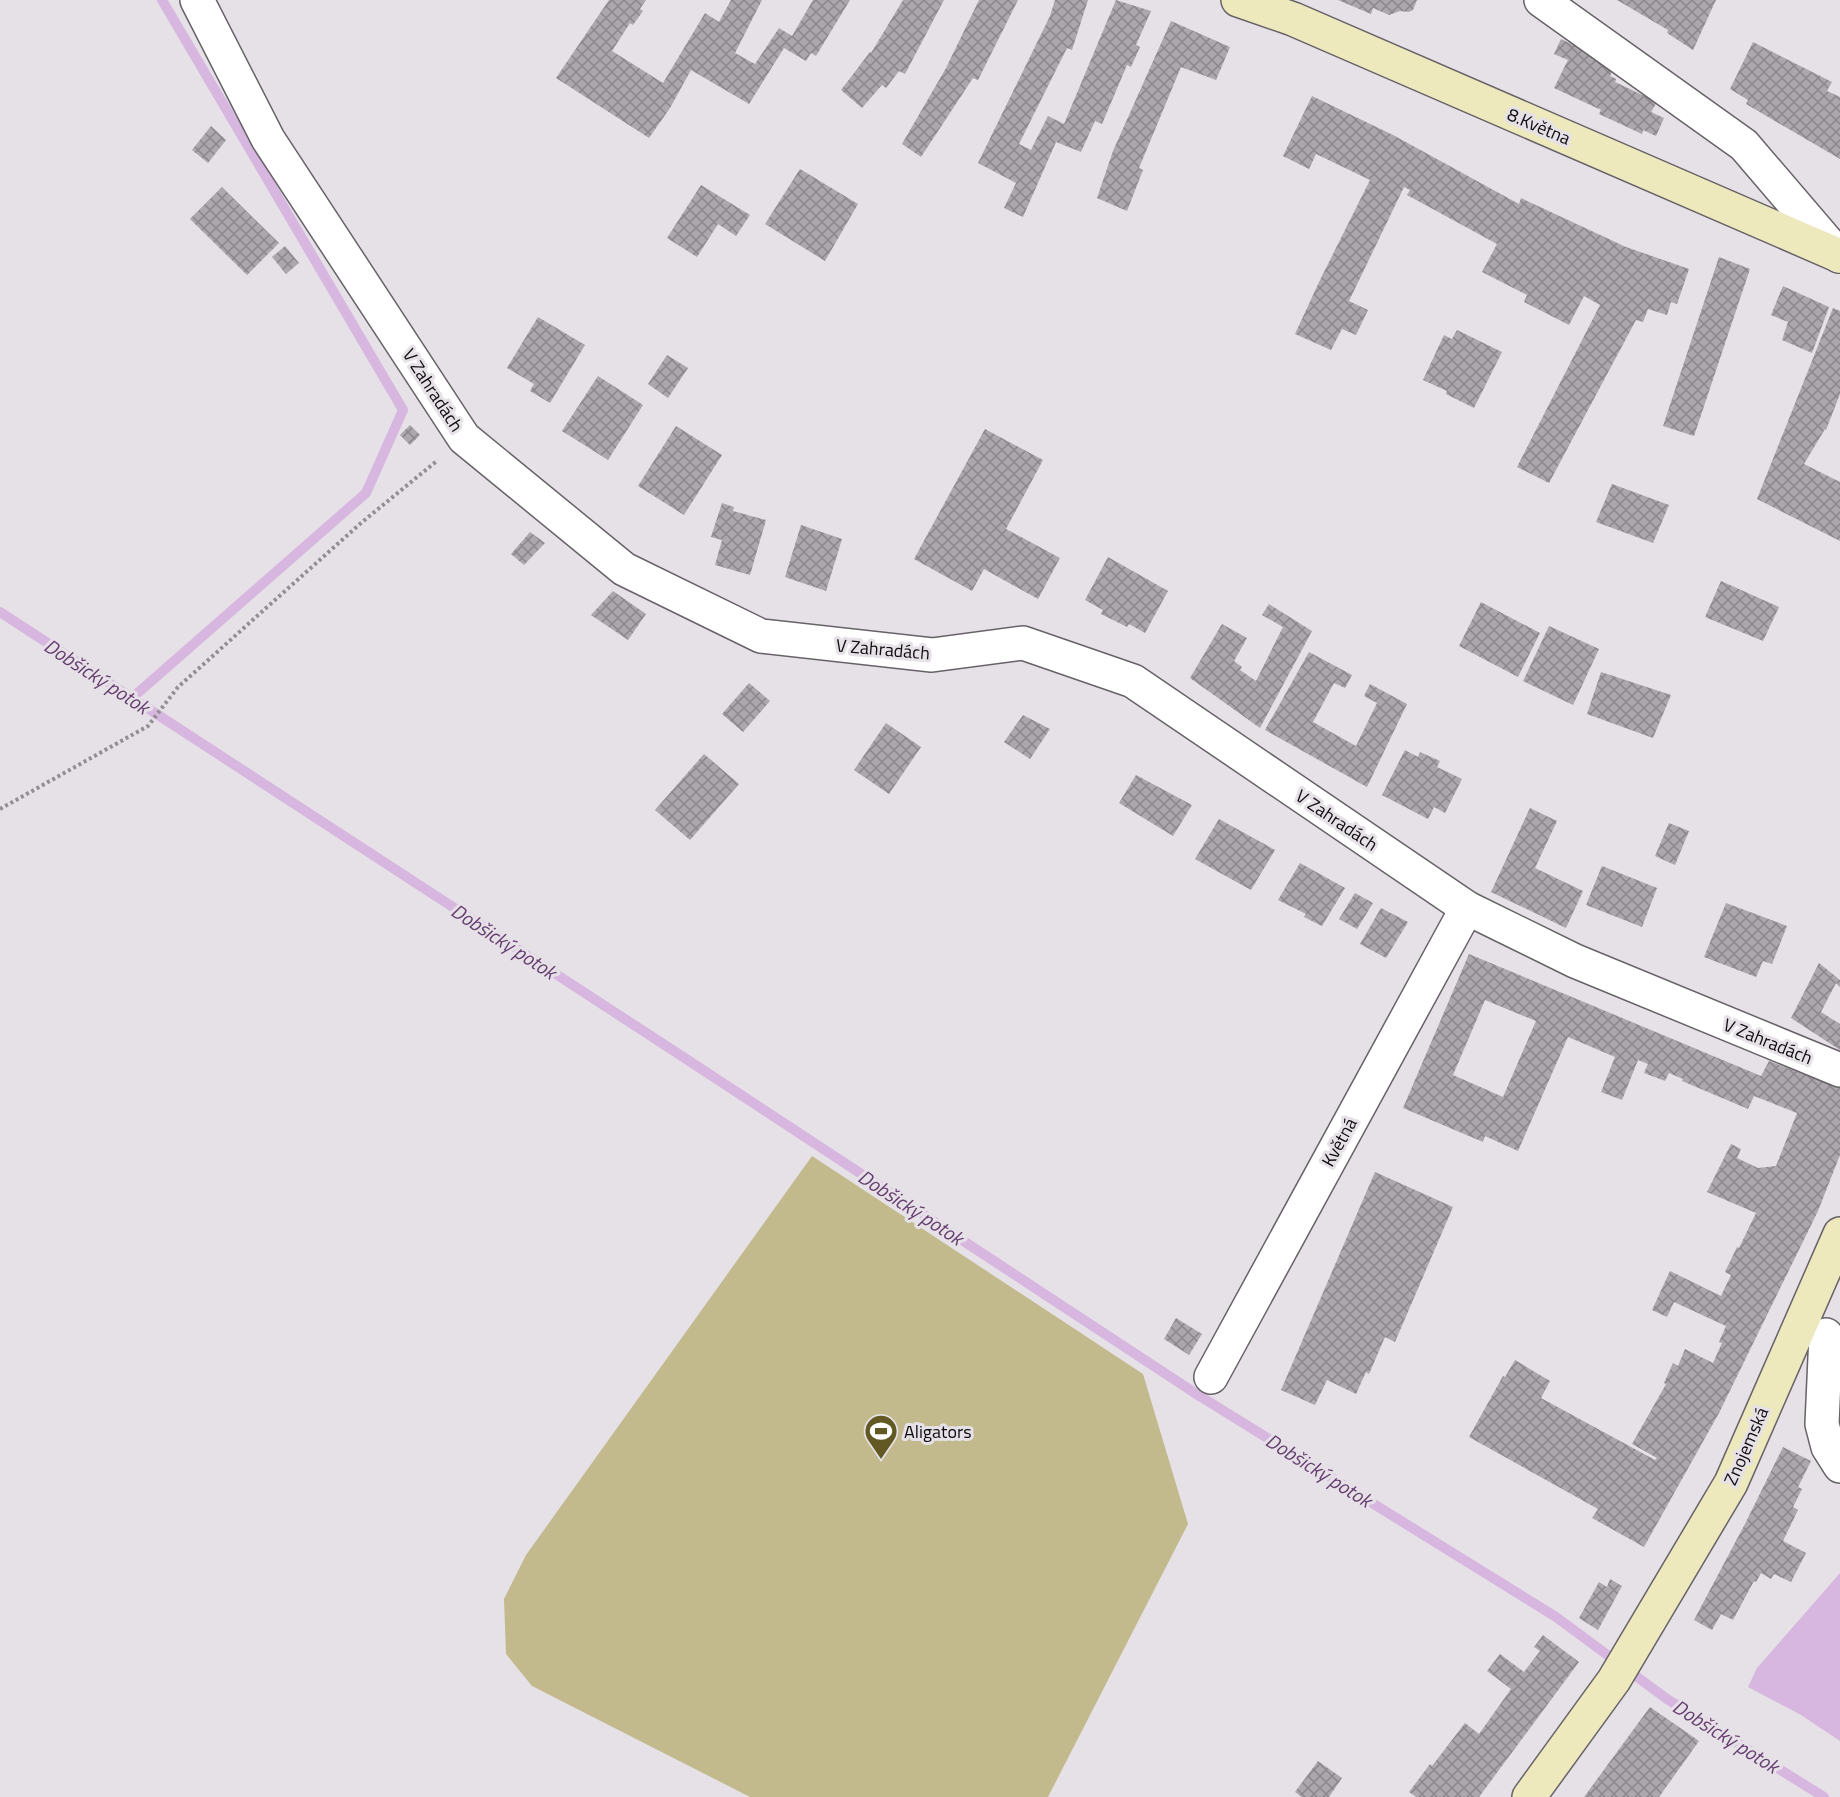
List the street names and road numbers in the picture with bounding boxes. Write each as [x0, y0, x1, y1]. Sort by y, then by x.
street label: 8.Května [1503, 101, 1575, 151]
street label: V Zahradách [396, 343, 470, 437]
street label: V Zahradách [835, 631, 931, 667]
street label: V Zahradách [1290, 783, 1384, 857]
street label: V Zahradách [1719, 1011, 1817, 1071]
street label: Květná [1315, 1113, 1363, 1171]
street label: Znojemská [1717, 1403, 1775, 1489]

